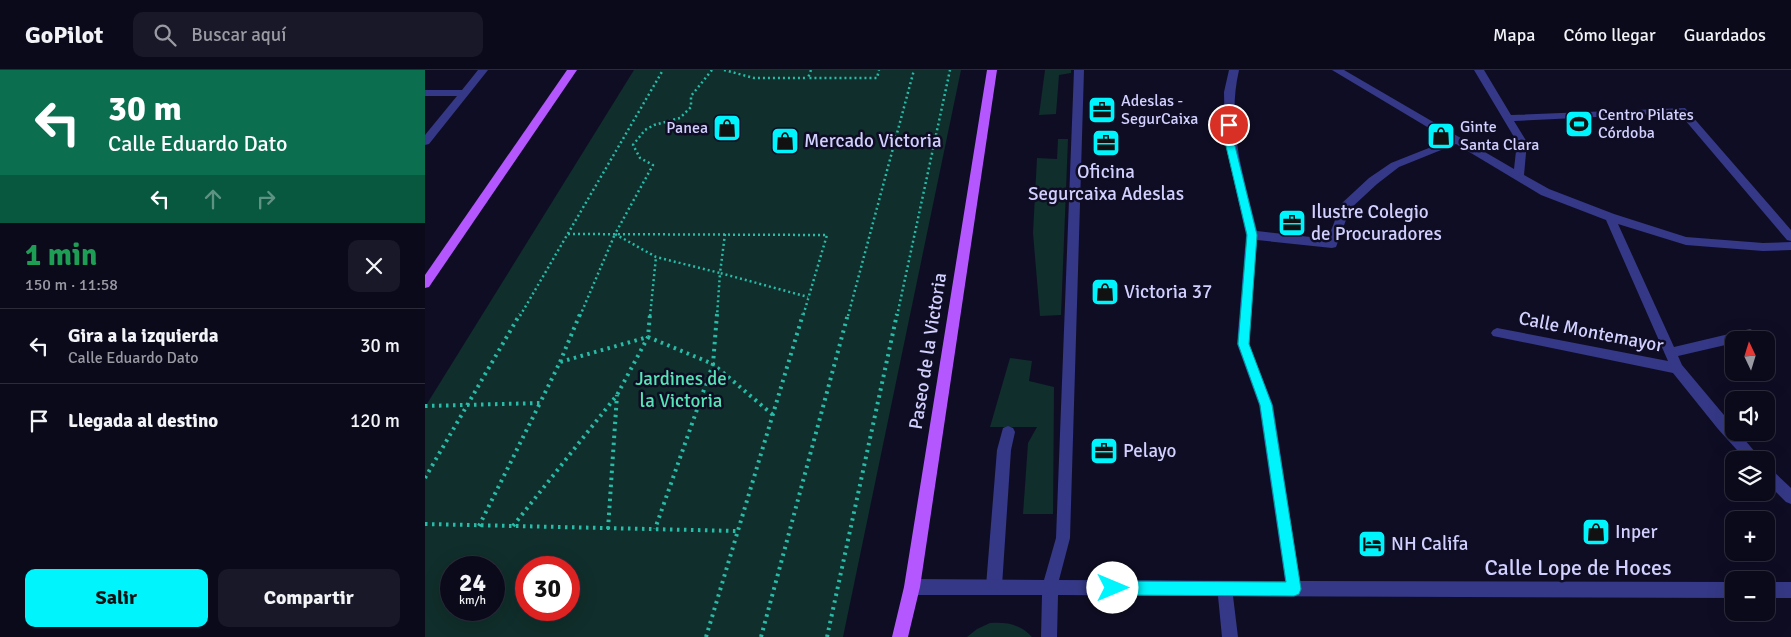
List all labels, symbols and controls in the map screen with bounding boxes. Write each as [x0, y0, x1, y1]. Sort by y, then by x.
search box [133, 12, 483, 57]
text: GoPilot [25, 20, 103, 50]
icon: search [151, 21, 179, 49]
text: Buscar aquí [191, 23, 286, 47]
text: Mapa [1493, 24, 1535, 46]
text: Cómo llegar [1563, 24, 1656, 46]
text: Guardados [1684, 24, 1766, 46]
text: 30 m [108, 87, 182, 130]
icon: left [25, 90, 90, 155]
place label: Adeslas - SegurCaixa [1121, 91, 1198, 129]
office icon: Adeslas - SegurCaixa [1087, 95, 1117, 125]
pin [1208, 104, 1250, 146]
place label: Centro Pilates Córdoba [1598, 105, 1694, 143]
sports icon: Centro Pilates Córdoba [1564, 109, 1594, 139]
icon: arrive [1215, 111, 1243, 139]
shop icon: Panea [712, 113, 742, 143]
place label: Ginte Santa Clara [1460, 117, 1539, 155]
place label: Panea [666, 118, 708, 138]
shop icon: Ginte Santa Clara [1426, 121, 1456, 151]
shop icon: Mercado Victoria [770, 126, 800, 156]
office icon: Oficina Segurcaixa Adeslas [1091, 128, 1121, 158]
place label: Mercado Victoria [804, 129, 942, 153]
text: Calle Eduardo Dato [108, 130, 287, 157]
place label: Oficina Segurcaixa Adeslas [1028, 160, 1184, 206]
icon: left [146, 185, 174, 213]
icon: ahead [199, 185, 227, 213]
icon: right [252, 185, 280, 213]
place label: Ilustre Colegio de Procuradores [1311, 200, 1442, 246]
office icon: Ilustre Colegio de Procuradores [1277, 208, 1307, 238]
text: 1 min [25, 237, 97, 274]
button: close [348, 240, 400, 292]
street label: Paseo de la Victoria [904, 271, 952, 431]
text: 150 m · 11:58 [25, 275, 118, 295]
shop icon: Victoria 37 [1090, 277, 1120, 307]
place label: Victoria 37 [1124, 280, 1212, 304]
street label: Calle Montemayor [1517, 306, 1665, 358]
text: Gira a la izquierda [68, 324, 218, 348]
north arrow [1725, 331, 1775, 381]
map controls [1725, 331, 1775, 621]
icon: left [25, 332, 53, 360]
text: 30 m [360, 334, 400, 358]
text: Calle Eduardo Dato [68, 348, 198, 368]
park label: Jardines de la Victoria [635, 367, 727, 413]
button: sound [1725, 391, 1775, 441]
icon: arrive [25, 407, 53, 435]
text: Llegada al destino [68, 409, 218, 433]
text: 120 m [350, 409, 400, 433]
office icon: Pelayo [1089, 436, 1119, 466]
place label: Pelayo [1123, 439, 1176, 463]
button: layers [1725, 451, 1775, 501]
button: + [1725, 511, 1775, 561]
shop icon: Inper [1581, 517, 1611, 547]
place label: Inper [1615, 520, 1658, 544]
hotel icon: NH Califa [1357, 529, 1387, 559]
place label: NH Califa [1391, 532, 1468, 556]
street label: Calle Lope de Hoces [1484, 554, 1672, 581]
speed limit sign: 30 [515, 556, 580, 621]
position arrow [1086, 561, 1138, 613]
text: 24 [459, 567, 486, 598]
button: Salir [25, 569, 208, 627]
button: Compartir [218, 569, 400, 627]
button: − [1725, 571, 1775, 621]
text: km/h [459, 593, 486, 608]

